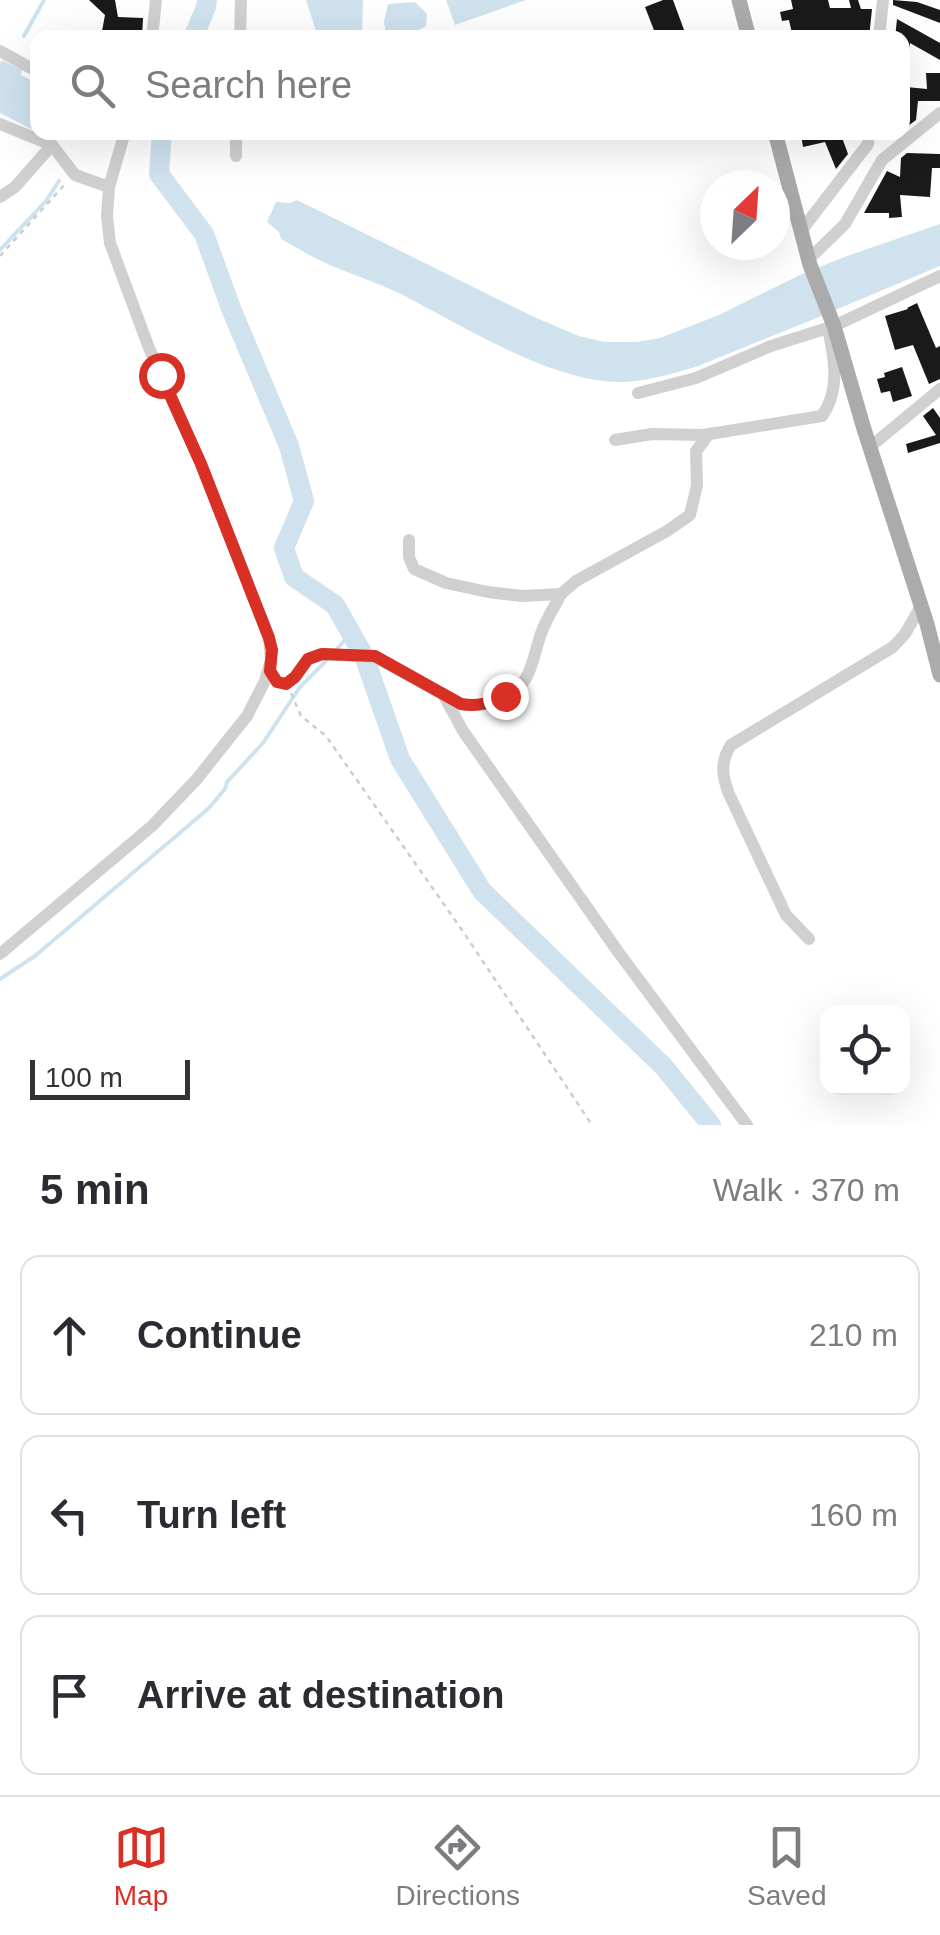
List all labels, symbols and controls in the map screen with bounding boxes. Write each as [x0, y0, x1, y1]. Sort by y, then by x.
search box [30, 30, 910, 140]
icon: search [65, 58, 120, 113]
text: Search here [145, 64, 352, 106]
north arrow [700, 170, 790, 260]
route start [139, 353, 185, 399]
route end [483, 674, 529, 720]
map controls [820, 1005, 910, 1095]
button: locate [820, 1005, 910, 1095]
scale bar [30, 1055, 190, 1100]
text: 100 m [45, 1062, 123, 1093]
text: 5 min [40, 1166, 150, 1213]
text: Walk · 370 m [713, 1172, 900, 1208]
icon: ahead [42, 1308, 97, 1363]
text: Continue [137, 1314, 302, 1356]
text: 210 m [809, 1317, 898, 1353]
icon: left [42, 1488, 97, 1543]
text: Turn left [137, 1494, 286, 1536]
text: 160 m [809, 1497, 898, 1533]
icon: arrive [42, 1668, 97, 1723]
text: Arrive at destination [137, 1674, 504, 1716]
tab: Map [114, 1820, 169, 1912]
tab: Directions [396, 1820, 520, 1912]
tab: Saved [747, 1820, 826, 1912]

